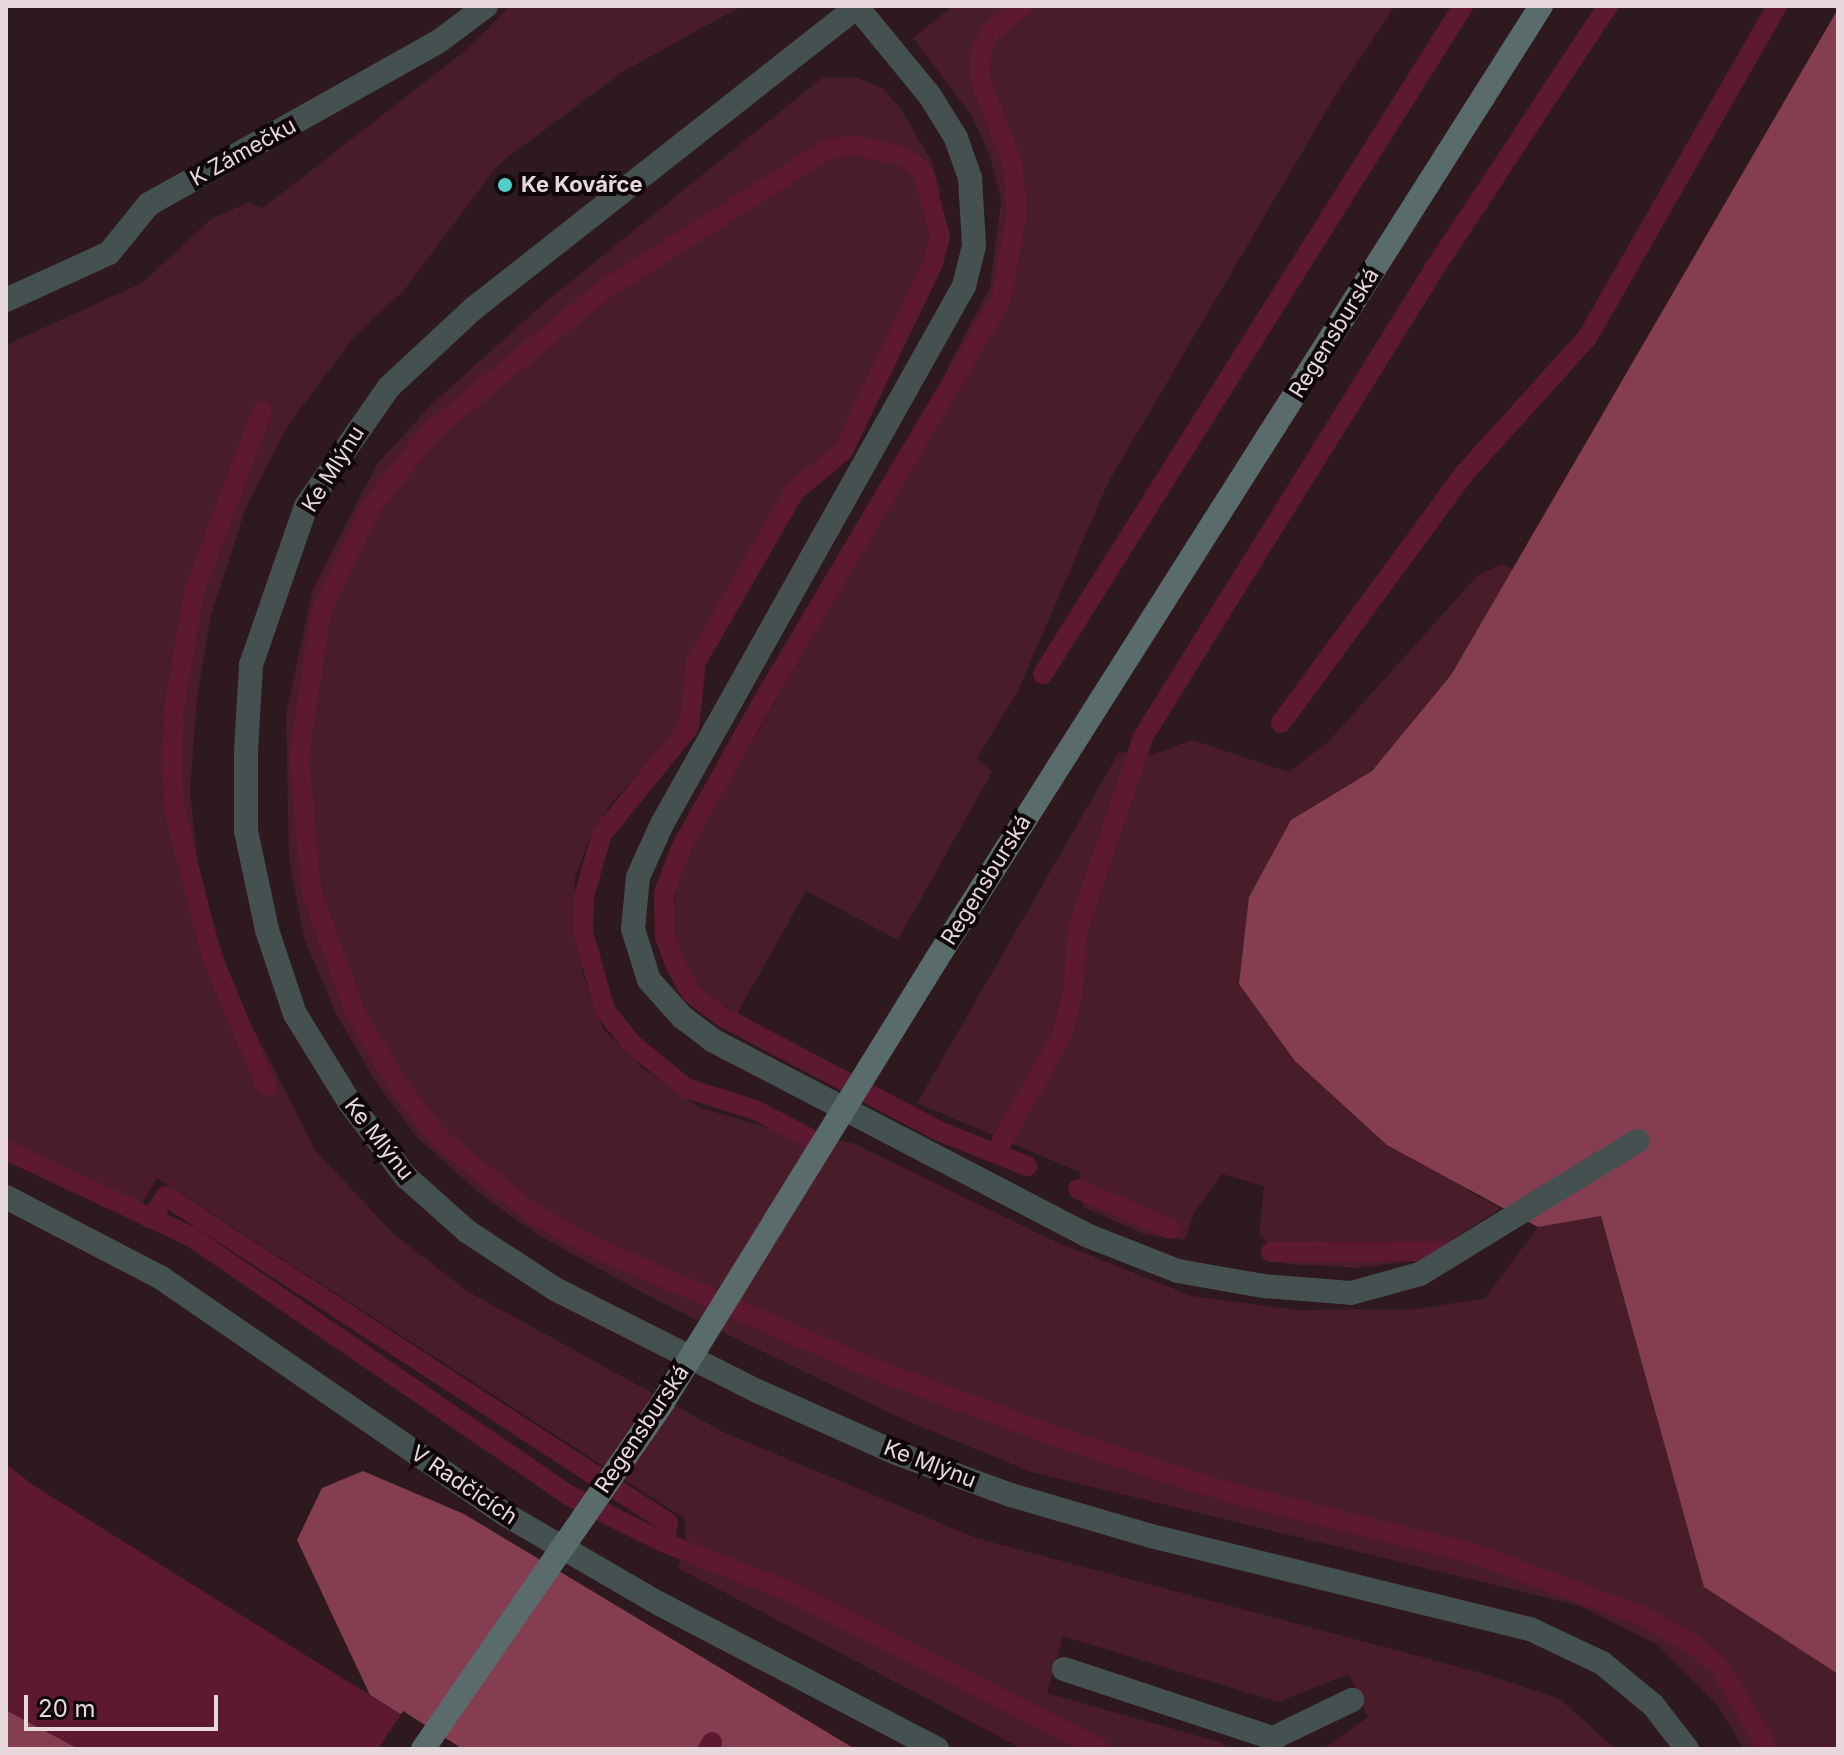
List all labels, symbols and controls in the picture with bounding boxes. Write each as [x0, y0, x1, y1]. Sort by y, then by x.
street label: K Zámečku [185, 112, 301, 192]
place label: Ke Kovářce [521, 172, 643, 198]
marker: Ke Kovářce [496, 176, 514, 194]
street label: Regensburská [1283, 263, 1385, 403]
street label: Ke Mlýnu [296, 421, 370, 517]
street label: Regensburská [935, 810, 1037, 950]
street label: Ke Mlýnu [339, 1093, 419, 1185]
street label: Regensburská [590, 1360, 694, 1498]
street label: Ke Mlýnu [880, 1434, 980, 1494]
street label: V Radčicích [406, 1440, 522, 1530]
scale bar [28, 1679, 222, 1729]
text: 20 m [38, 1694, 96, 1723]

